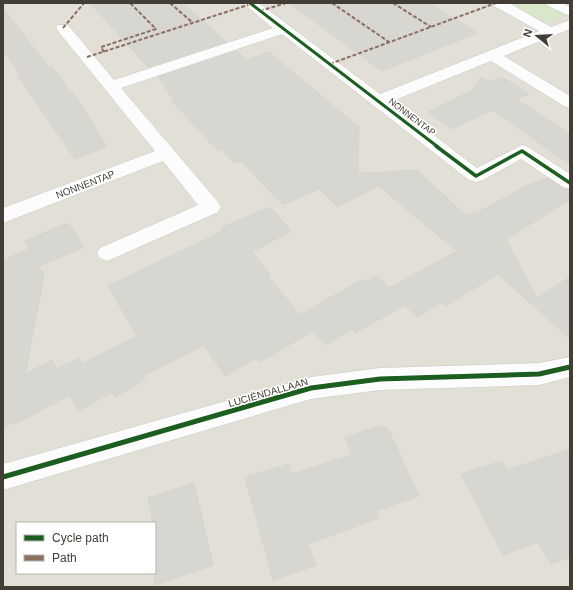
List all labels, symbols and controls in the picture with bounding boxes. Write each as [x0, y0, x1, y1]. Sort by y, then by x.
north arrow [517, 16, 557, 56]
text: N [521, 27, 534, 39]
street label: NONNENTAP [387, 96, 437, 138]
street label: NONNENTAP [54, 168, 116, 201]
street label: LUCIËNDALLAAN [227, 376, 309, 409]
legend [16, 522, 156, 574]
text: Cycle path [52, 531, 109, 545]
text: Path [52, 551, 77, 565]

